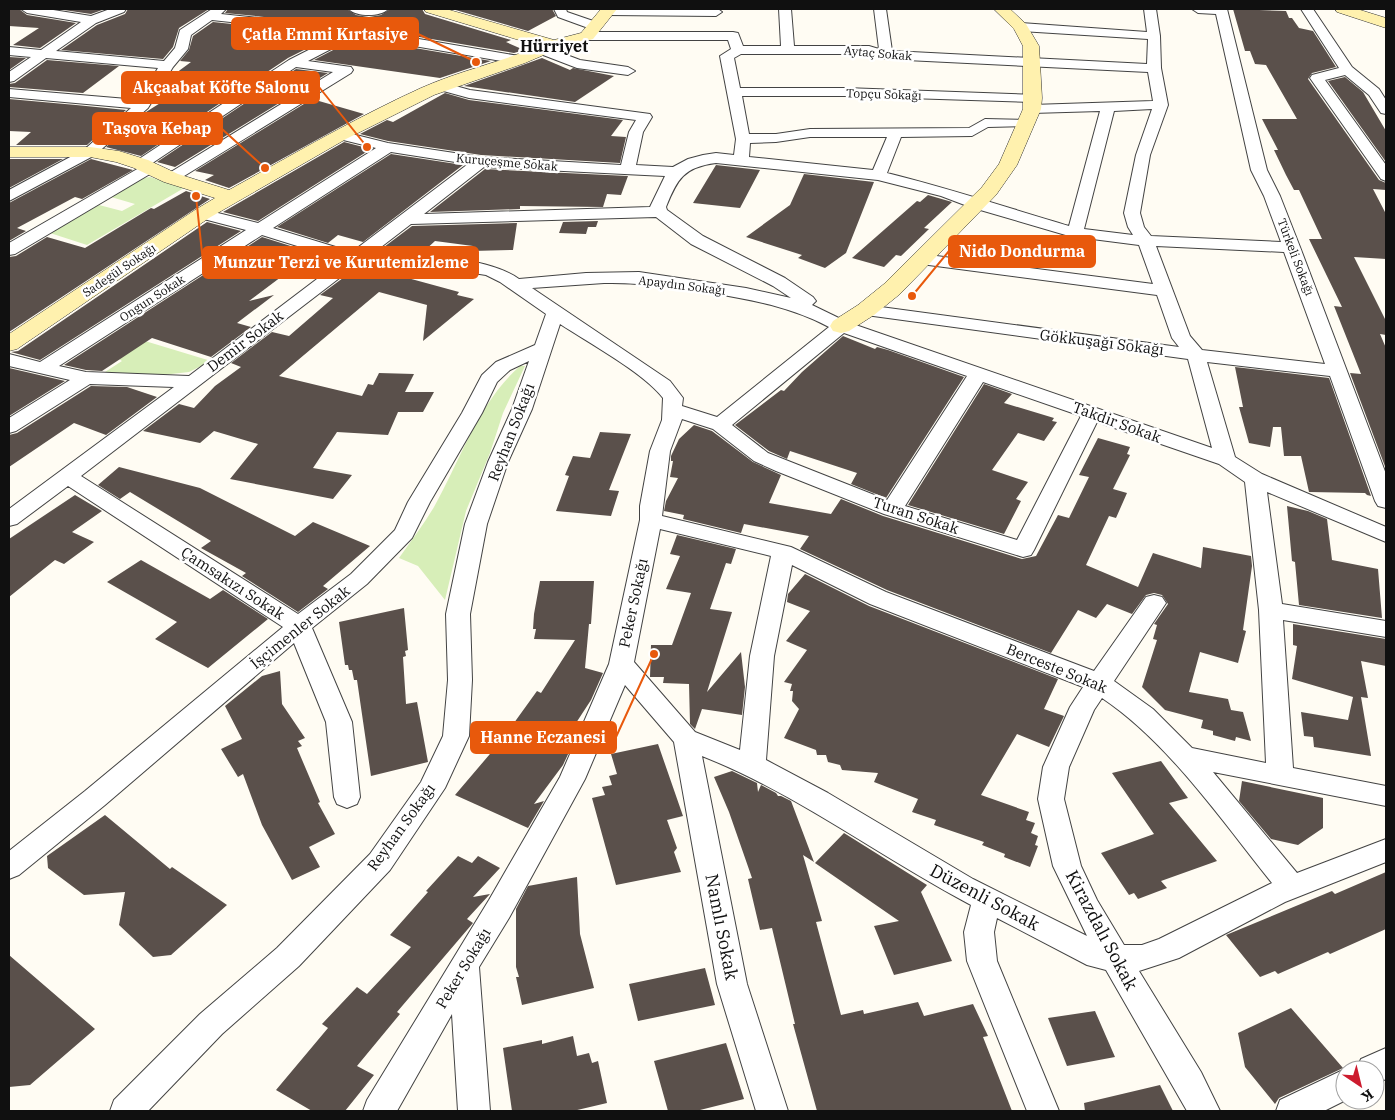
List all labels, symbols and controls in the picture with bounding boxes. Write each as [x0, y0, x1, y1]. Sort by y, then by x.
callout: Çatla Emmi Kırtasiye [232, 18, 418, 49]
text: Çatla Emmi Kırtasiye [242, 24, 408, 44]
district label: Hürriyet [520, 36, 588, 56]
street label: Aytaç Sokak [843, 43, 913, 63]
callout: Akçaabat Köfte Salonu [122, 72, 319, 103]
text: Akçaabat Köfte Salonu [132, 77, 310, 97]
street label: Topçu Sokağı [846, 85, 922, 103]
callout: Taşova Kebap [93, 113, 222, 144]
text: Taşova Kebap [103, 118, 211, 138]
street label: Kuruçeşme Sokak [456, 150, 558, 174]
street label: Türkeli Sokağı [1274, 216, 1318, 298]
callout: Nido Dondurma [949, 236, 1095, 267]
street label: Sadegül Sokağı [79, 240, 159, 300]
text: Nido Dondurma [959, 241, 1085, 261]
callout: Munzur Terzi ve Kurutemizleme [203, 247, 478, 278]
text: Munzur Terzi ve Kurutemizleme [213, 252, 469, 272]
street label: Ongun Sokak [116, 271, 188, 325]
street label: Apaydın Sokağı [638, 272, 727, 298]
street label: Demir Sokak [203, 306, 287, 376]
street label: Gökkuşağı Sokağı [1039, 325, 1165, 359]
street label: Reyhan Sokağı [484, 380, 539, 484]
street label: Takdir Sokak [1070, 397, 1164, 447]
street label: Turan Sokak [870, 492, 962, 538]
street label: Çamsakızı Sokak [178, 542, 289, 624]
street label: Peker Sokağı [614, 556, 652, 649]
street label: İşçimenler Sokak [246, 581, 354, 673]
street label: Berceste Sokak [1004, 639, 1111, 697]
callout: Hanne Eczanesi [471, 722, 616, 753]
text: Hanne Eczanesi [480, 727, 606, 747]
street label: Reyhan Sokağı [363, 779, 439, 874]
street label: Düzenli Sokak [926, 858, 1044, 936]
street label: Kirazdalı Sokak [1061, 866, 1144, 994]
street label: Namlı Sokak [700, 872, 744, 983]
street label: Peker Sokağı [431, 924, 495, 1012]
north arrow [1335, 1060, 1385, 1110]
text: K [1358, 1085, 1377, 1106]

